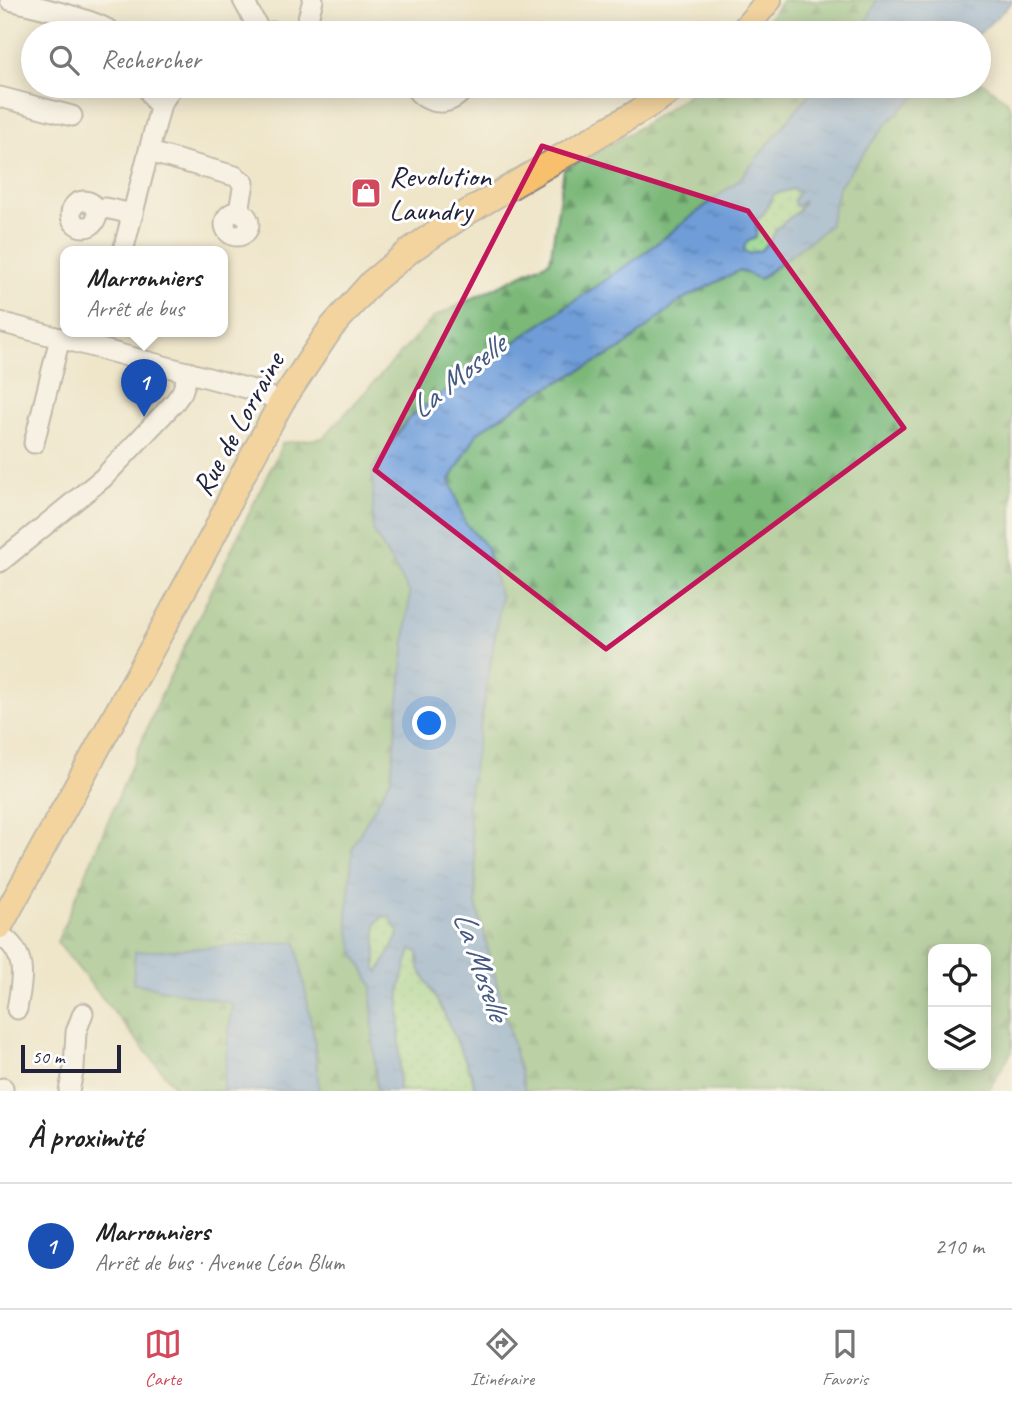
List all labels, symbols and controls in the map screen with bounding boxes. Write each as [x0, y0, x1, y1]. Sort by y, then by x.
search box [21, 21, 991, 98]
icon: search [45, 41, 83, 79]
text: Rechercher [101, 43, 201, 76]
place label: Revolution Laundry [389, 157, 492, 229]
shop icon: Revolution Laundry [349, 176, 383, 210]
popup [60, 246, 228, 337]
text: Marronniers [87, 261, 201, 294]
text: Arrêt de bus [87, 294, 184, 323]
water label: La Moselle [401, 322, 517, 428]
street label: Rue de Lorraine [183, 344, 294, 502]
pin: 1 [121, 359, 167, 417]
your location [412, 706, 446, 740]
water label: La Moselle [444, 905, 521, 1029]
map controls [928, 944, 991, 1070]
button: locate [928, 944, 991, 1007]
button: layers [928, 1007, 991, 1070]
scale bar [21, 1042, 121, 1074]
text: 50 m [32, 1045, 64, 1069]
text: À proximité [28, 1118, 142, 1156]
text: Marronniers [95, 1215, 210, 1248]
text: 1 [46, 1232, 56, 1261]
text: 210 m [935, 1232, 984, 1261]
text: Arrêt de bus · Avenue Léon Blum [95, 1248, 344, 1277]
tab: Carte [144, 1325, 182, 1391]
tab: Itinéraire [470, 1325, 534, 1391]
tab: Favoris [822, 1325, 868, 1391]

